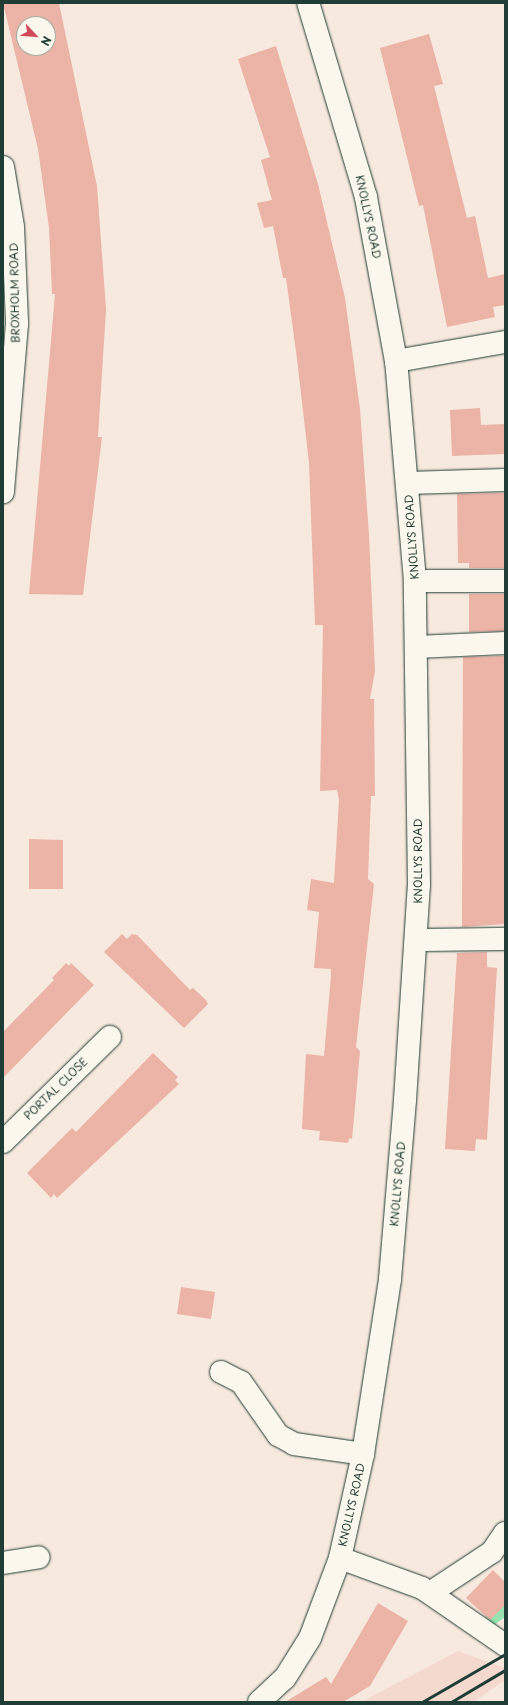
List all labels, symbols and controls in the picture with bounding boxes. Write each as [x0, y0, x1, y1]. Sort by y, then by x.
north arrow [16, 16, 56, 56]
text: N [37, 33, 56, 49]
street label: KNOLLYS ROAD [353, 173, 383, 261]
street label: BROXHOLM ROAD [8, 242, 22, 344]
street label: KNOLLYS ROAD [402, 493, 422, 581]
street label: KNOLLYS ROAD [411, 818, 425, 904]
street label: PORTAL CLOSE [21, 1055, 91, 1123]
street label: KNOLLYS ROAD [388, 1140, 408, 1228]
street label: KNOLLYS ROAD [336, 1461, 368, 1549]

